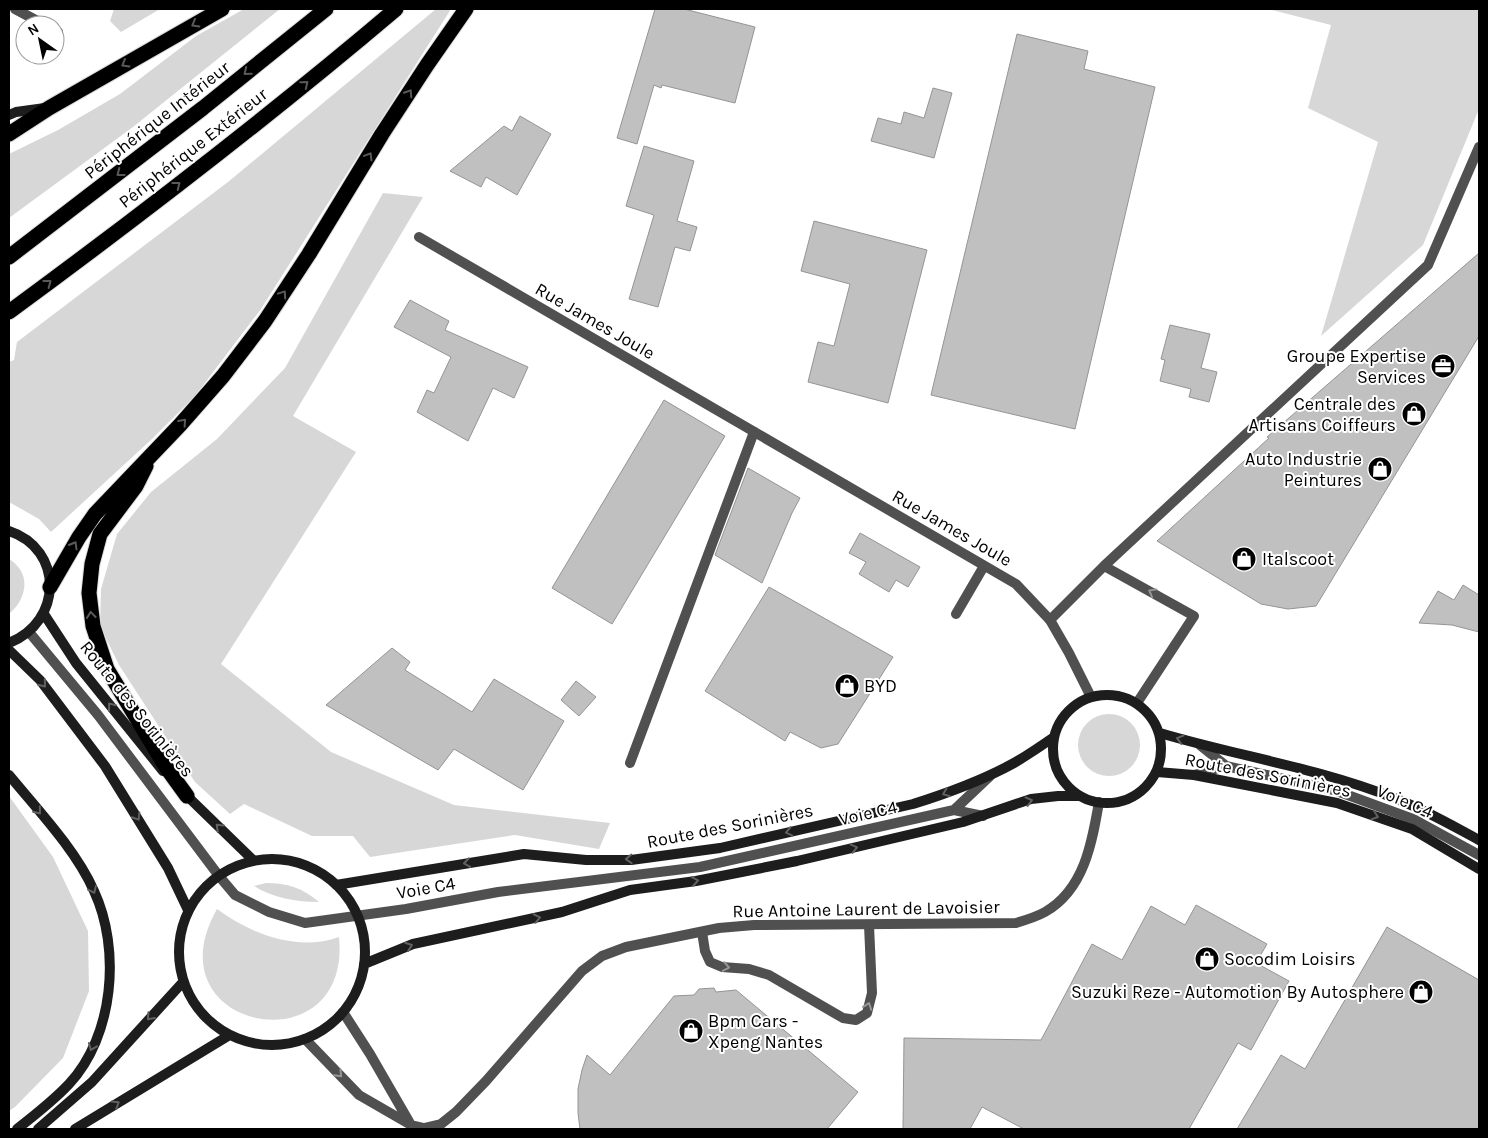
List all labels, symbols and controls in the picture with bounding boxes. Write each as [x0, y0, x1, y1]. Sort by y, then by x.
north arrow [15, 15, 65, 65]
one-way arrow [191, 18, 200, 28]
text: N [24, 20, 42, 39]
street label: Périphérique Intérieur [80, 56, 235, 184]
one-way arrow [122, 58, 131, 68]
one-way arrow [244, 67, 253, 75]
one-way arrow [299, 81, 308, 89]
street label: Périphérique Extérieur [114, 83, 272, 213]
one-way arrow [402, 89, 412, 98]
one-way arrow [362, 153, 372, 162]
one-way arrow [116, 167, 125, 176]
one-way arrow [172, 181, 181, 190]
street label: Rue James Joule [531, 278, 659, 364]
one-way arrow [42, 280, 52, 289]
one-way arrow [276, 290, 286, 299]
place label: Groupe Expertise Services [1287, 345, 1426, 388]
office icon: Groupe Expertise Services [1430, 353, 1456, 379]
place label: Centrale des Artisans Coiffeurs [1248, 393, 1396, 436]
shop icon: Centrale des Artisans Coiffeurs [1401, 401, 1427, 427]
one-way arrow [177, 419, 186, 428]
place label: Auto Industrie Peintures [1245, 448, 1362, 491]
shop icon: Auto Industrie Peintures [1367, 456, 1393, 482]
street label: Rue James Joule [888, 485, 1016, 571]
one-way arrow [68, 541, 78, 550]
shop icon: Italscoot [1231, 546, 1257, 572]
place label: Italscoot [1262, 548, 1334, 570]
one-way arrow [1148, 589, 1157, 599]
one-way arrow [86, 611, 97, 619]
street label: Route des Sorinières [75, 636, 199, 782]
shop icon: BYD [834, 673, 860, 699]
place label: BYD [864, 675, 897, 697]
one-way arrow [37, 679, 46, 688]
one-way arrow [107, 703, 116, 712]
one-way arrow [1175, 734, 1184, 745]
street label: Route des Sorinières [1183, 748, 1353, 802]
street label: Voie C4 [1373, 779, 1437, 823]
one-way arrow [943, 787, 951, 797]
street label: Voie C4 [837, 796, 899, 830]
one-way arrow [1024, 796, 1032, 806]
street label: Route des Sorinières [645, 799, 815, 853]
one-way arrow [33, 806, 42, 815]
one-way arrow [1371, 810, 1379, 820]
one-way arrow [130, 811, 140, 820]
one-way arrow [216, 824, 225, 833]
one-way arrow [785, 826, 793, 837]
one-way arrow [850, 843, 859, 854]
one-way arrow [625, 854, 633, 865]
one-way arrow [463, 857, 471, 868]
street label: Voie C4 [395, 872, 457, 904]
one-way arrow [690, 876, 699, 886]
one-way arrow [87, 885, 97, 894]
street label: Rue Antoine Laurent de Lavoisier [732, 896, 1000, 922]
one-way arrow [533, 913, 542, 923]
one-way arrow [404, 942, 413, 952]
shop icon: Socodim Loisirs [1194, 946, 1220, 972]
place label: Socodim Loisirs [1224, 948, 1355, 970]
one-way arrow [721, 961, 730, 971]
shop icon: Suzuki Reze - Automotion By Autosphere [1408, 979, 1434, 1005]
place label: Suzuki Reze - Automotion By Autosphere [1071, 981, 1404, 1003]
one-way arrow [862, 1002, 872, 1011]
place label: Bpm Cars - Xpeng Nantes [708, 1010, 823, 1053]
one-way arrow [147, 1012, 156, 1021]
shop icon: Bpm Cars - Xpeng Nantes [678, 1018, 704, 1044]
one-way arrow [88, 1042, 99, 1051]
one-way arrow [333, 1068, 342, 1077]
one-way arrow [111, 1100, 120, 1110]

